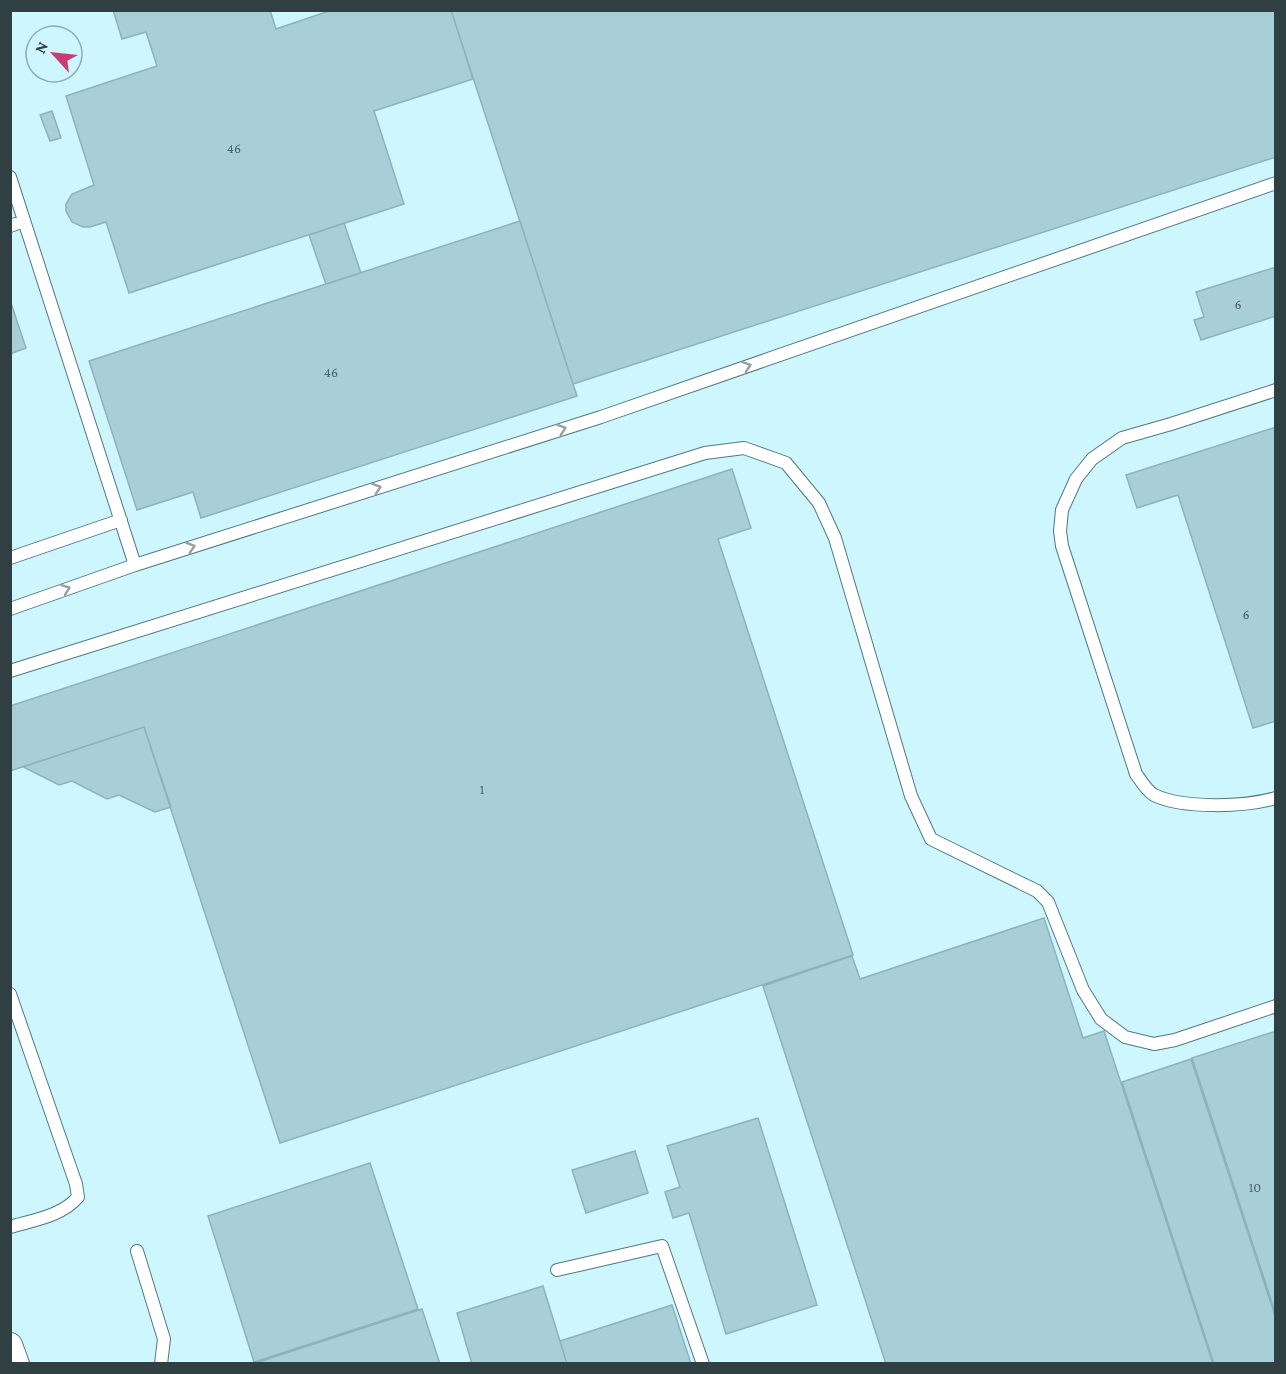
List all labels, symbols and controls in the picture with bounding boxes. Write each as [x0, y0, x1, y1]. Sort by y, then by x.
north arrow [24, 24, 84, 84]
text: N [31, 39, 51, 56]
house number: 46 [227, 140, 241, 156]
house number: 6 [1234, 296, 1242, 312]
one-way arrow [741, 360, 752, 373]
house number: 46 [324, 364, 338, 380]
one-way arrow [556, 424, 567, 436]
one-way arrow [371, 483, 382, 495]
one-way arrow [185, 542, 196, 554]
one-way arrow [60, 584, 71, 597]
house number: 6 [1242, 606, 1250, 622]
house number: 1 [480, 781, 485, 797]
house number: 10 [1249, 1179, 1261, 1195]

